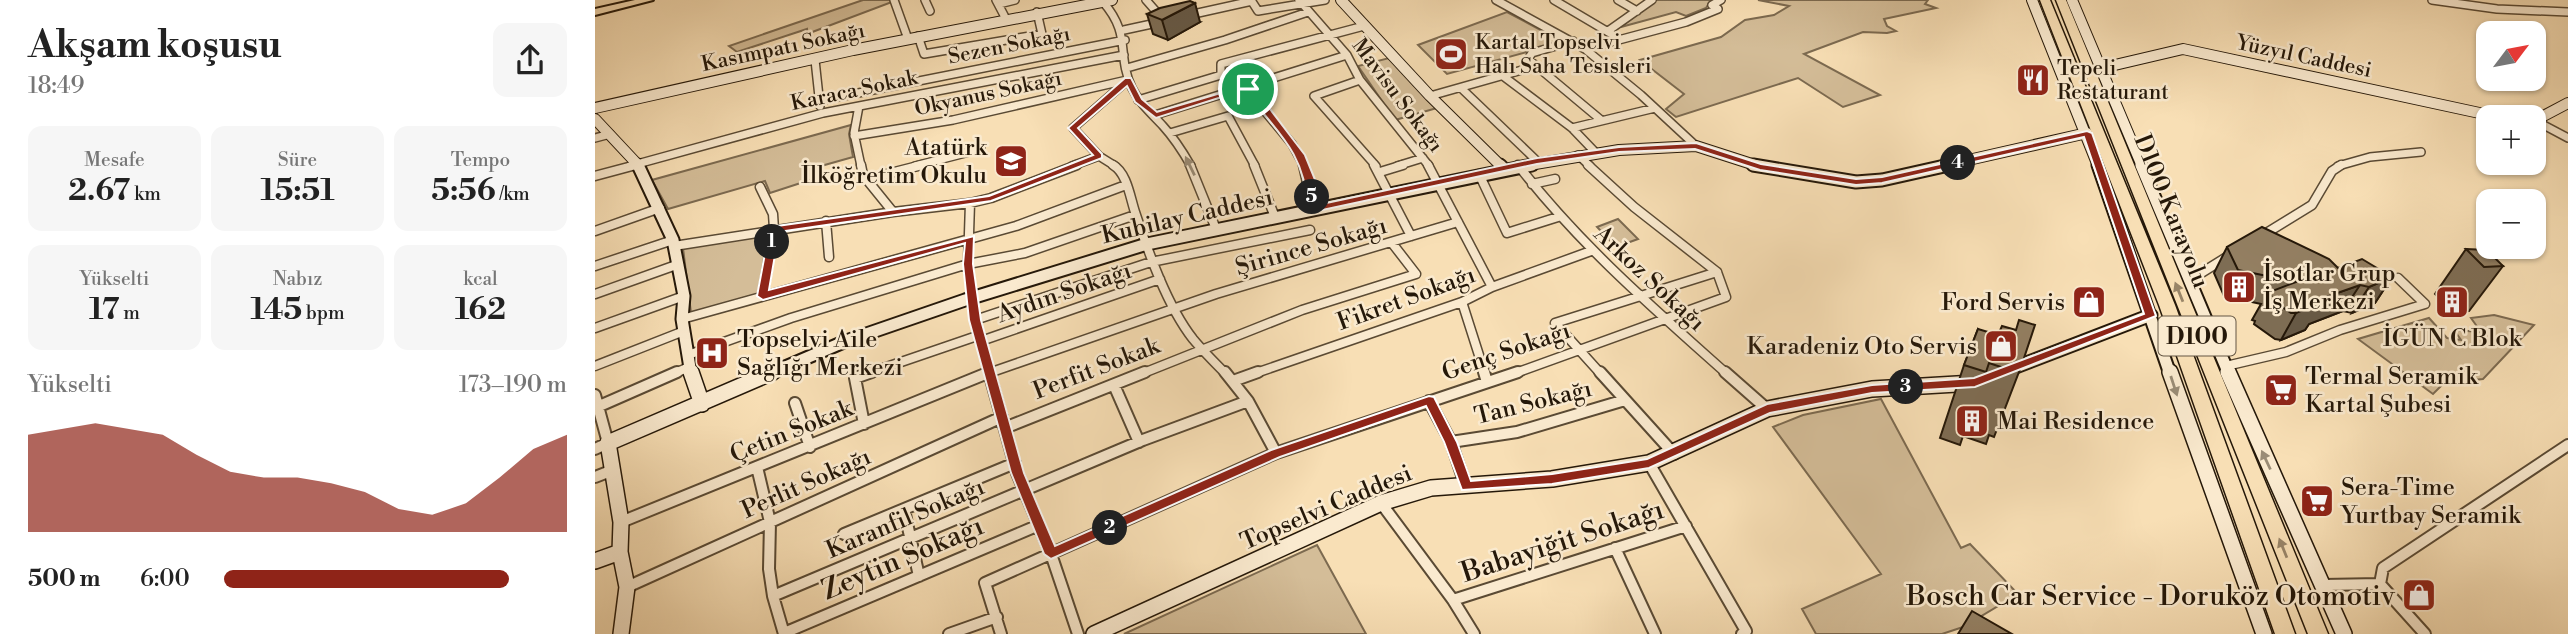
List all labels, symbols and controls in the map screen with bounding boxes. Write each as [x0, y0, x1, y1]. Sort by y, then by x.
street label: Kasımpatı Sokağı [699, 18, 867, 78]
street label: Sezen Sokağı [946, 21, 1073, 71]
north arrow [2476, 21, 2546, 91]
map controls [2476, 21, 2546, 259]
text: Akşam koşusu [28, 22, 282, 69]
button: share [493, 23, 567, 97]
place label: Kartal Topselvi Halı Saha Tesisleri [1475, 30, 1652, 80]
street label: Yüzyıl Caddesi [2233, 30, 2374, 84]
street label: Mavisu Sokağı [1346, 34, 1448, 158]
sports icon: Kartal Topselvi Halı Saha Tesisleri [1432, 35, 1470, 73]
place label: Tepeli Restaturant [2057, 56, 2169, 106]
pin [1218, 59, 1278, 119]
restaurant icon: Tepeli Restaturant [2014, 61, 2052, 99]
street label: Karaca Sokak [788, 65, 921, 117]
street label: Okyanus Sokağı [912, 66, 1064, 122]
icon: arrive [1229, 70, 1267, 108]
text: 18:49 [28, 72, 84, 100]
button: + [2476, 105, 2546, 175]
street label: D100 Karayolu [2127, 130, 2216, 293]
place label: Atatürk İlköğretim Okulu [801, 133, 988, 191]
school or university icon: Atatürk İlköğretim Okulu [992, 142, 1030, 180]
pin: 4 [1941, 146, 1975, 180]
text: Mesafe [84, 148, 145, 172]
text: Süre [278, 148, 317, 172]
text: Tempo [451, 148, 510, 172]
text: 4 [1951, 150, 1964, 174]
one-way arrow [1184, 156, 1195, 176]
text: 2.67 [68, 172, 130, 210]
text: 15:51 [260, 172, 335, 210]
text: 5:56 [431, 172, 496, 210]
pin: 5 [1295, 180, 1329, 214]
text: km [130, 182, 161, 206]
text: /km [496, 182, 530, 206]
street label: Kubilay Caddesi [1098, 183, 1276, 251]
text: 5 [1306, 184, 1317, 208]
button: − [2476, 189, 2546, 259]
street label: Şirince Sokağı [1232, 211, 1391, 283]
street label: Arkoz Sokağı [1587, 219, 1711, 338]
pin: 1 [755, 224, 789, 260]
text: 1 [767, 229, 776, 253]
street label: Aydın Sokağı [992, 256, 1136, 330]
place label: İsotlar Grup İş Merkezi [2263, 258, 2396, 317]
street label: Fikret Sokağı [1333, 260, 1480, 338]
text: Yükselti [80, 267, 149, 291]
text: Nabız [273, 267, 322, 291]
text: kcal [463, 267, 498, 291]
building icon: İsotlar Grup İş Merkezi [2220, 268, 2258, 306]
one-way arrow [2174, 281, 2185, 302]
shop icon: Ford Servis [2070, 283, 2108, 321]
building icon: İGÜN C Blok [2433, 283, 2471, 321]
place label: Ford Servis [1941, 288, 2065, 318]
text: 17 [89, 291, 119, 329]
text: 145 [250, 291, 302, 329]
text: 162 [455, 291, 506, 329]
text: m [119, 301, 140, 325]
text: bpm [302, 301, 345, 325]
street label: Genç Sokağı [1438, 316, 1575, 388]
road number: D100 [2159, 316, 2235, 356]
place label: İGÜN C Blok [2383, 323, 2523, 354]
place label: Topselvi Aile Sağlığı Merkezi [737, 325, 903, 383]
shop icon: Karadeniz Oto Servis [1982, 327, 2020, 365]
street label: Perfit Sokak [1029, 331, 1165, 407]
place label: Karadeniz Oto Servis [1747, 332, 1977, 362]
hospital icon: Topselvi Aile Sağlığı Merkezi [693, 334, 731, 372]
place label: Termal Seramik Kartal Şubesi [2305, 362, 2479, 420]
pin: 3 [1889, 370, 1923, 404]
text: Yükselti [28, 371, 112, 399]
text: 173–190 m [459, 371, 567, 399]
supermarket icon: Termal Seramik Kartal Şubesi [2262, 371, 2300, 409]
street label: Tan Sokağı [1471, 374, 1595, 432]
text: 3 [1900, 374, 1911, 398]
one-way arrow [2169, 375, 2180, 396]
street label: Çetin Sokak [726, 393, 858, 470]
building icon: Mai Residence [1953, 402, 1991, 440]
place label: Mai Residence [1997, 407, 2154, 437]
street label: Perlit Sokağı [737, 442, 876, 526]
one-way arrow [2260, 450, 2271, 470]
street label: Topselvi Caddesi [1236, 458, 1417, 558]
street label: Karanfil Sokağı [822, 472, 989, 566]
place label: Sera-Time Yurtbay Seramik [2339, 473, 2522, 531]
supermarket icon: Sera-Time Yurtbay Seramik [2298, 482, 2336, 520]
street label: Babayiğit Sokağı [1456, 492, 1668, 591]
street label: Zeytin Sokağı [816, 509, 989, 608]
pin: 2 [1093, 510, 1127, 546]
text: 2 [1104, 515, 1115, 539]
one-way arrow [2278, 537, 2289, 558]
text: 500 m [28, 565, 100, 593]
text: 6:00 [140, 565, 190, 593]
shop icon: Bosch Car Service - Doruköz Otomotiv [2400, 576, 2438, 614]
place label: Bosch Car Service - Doruköz Otomotiv [1905, 579, 2396, 614]

